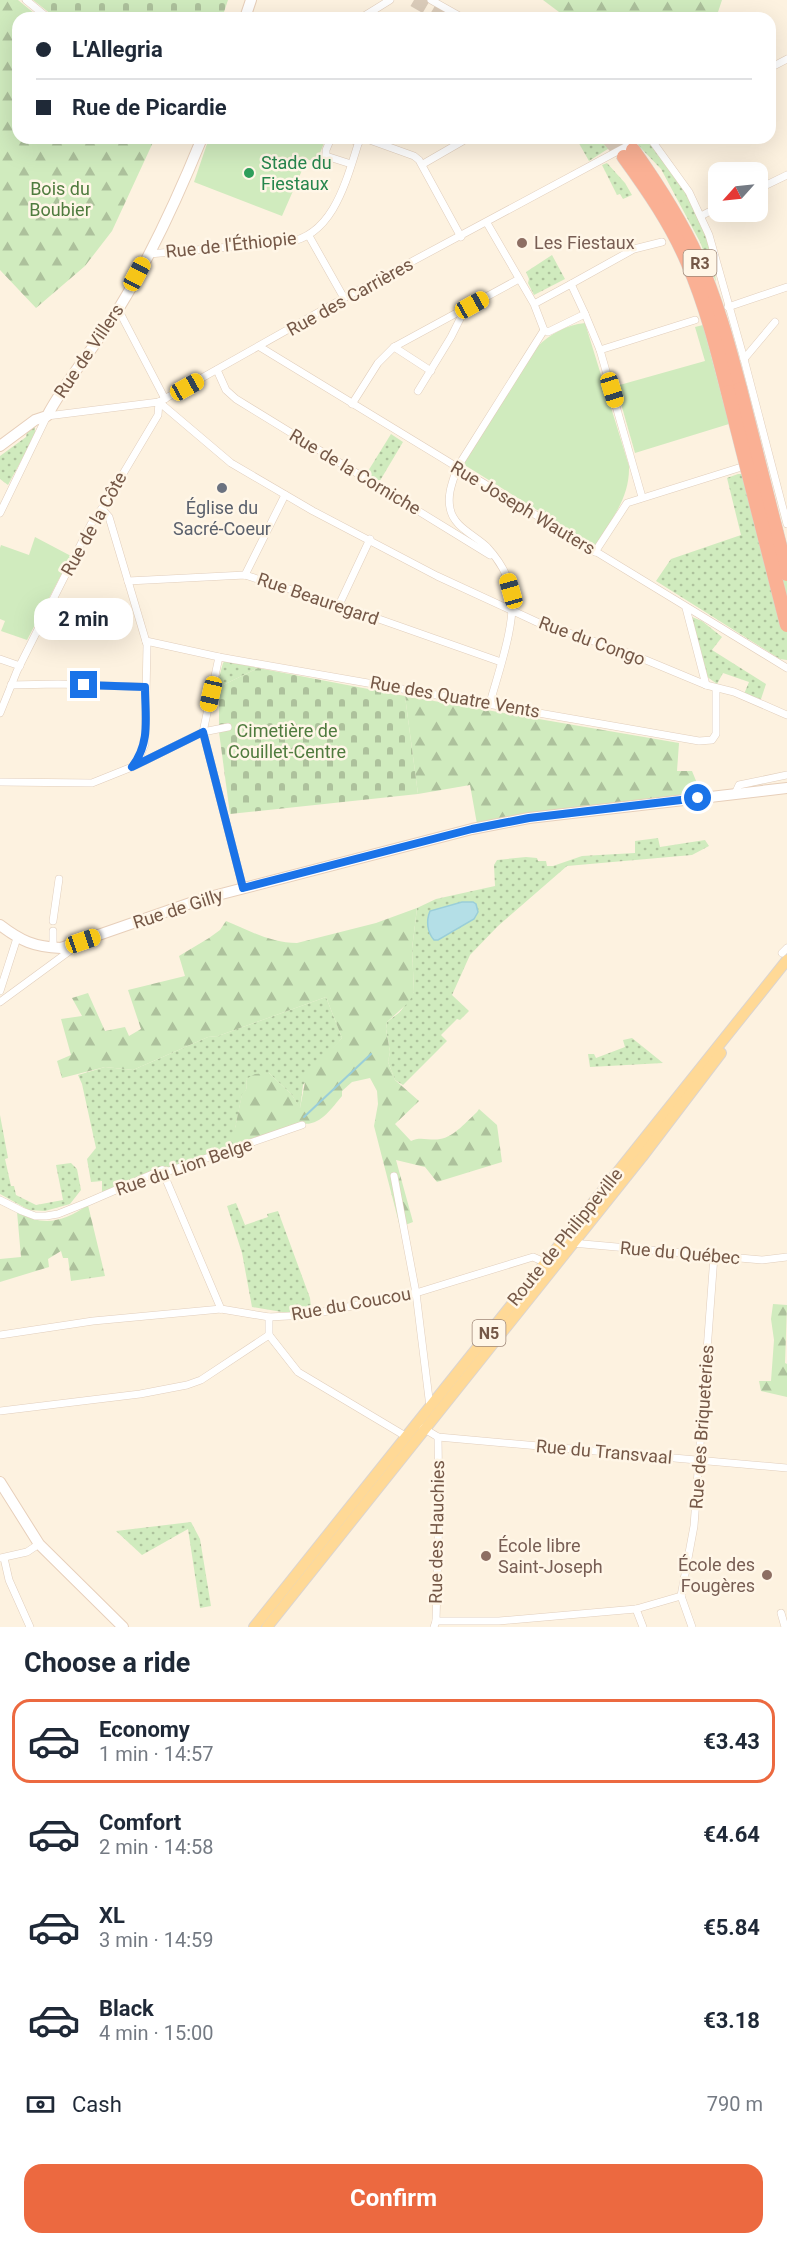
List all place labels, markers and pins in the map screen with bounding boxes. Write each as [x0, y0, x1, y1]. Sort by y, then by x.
place label: Stade du Fiestaux [261, 152, 332, 194]
marker: Stade du Fiestaux [242, 166, 256, 180]
place label: Les Fiestaux [534, 232, 635, 253]
marker: Les Fiestaux [515, 236, 529, 250]
marker: Église du Sacré-Coeur [215, 481, 229, 495]
place label: Église du Sacré-Coeur [173, 497, 271, 539]
place label: École libre Saint-Joseph [498, 1535, 603, 1577]
marker: École libre Saint-Joseph [479, 1549, 493, 1563]
place label: École des Fougères [678, 1554, 755, 1596]
marker: École des Fougères [760, 1568, 774, 1582]

